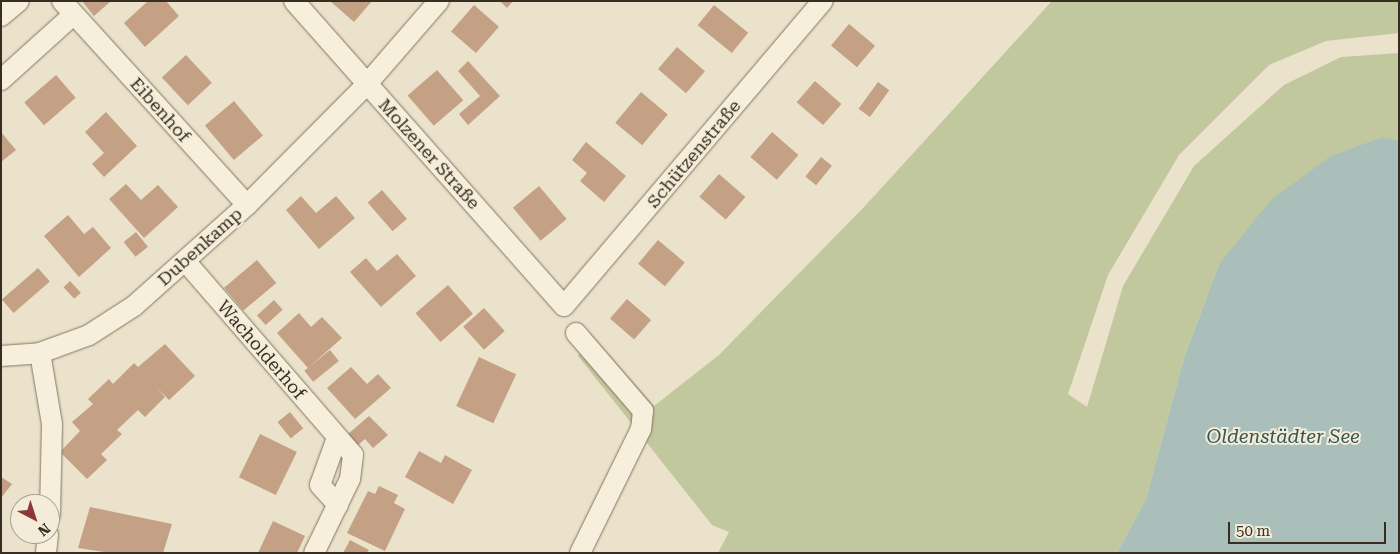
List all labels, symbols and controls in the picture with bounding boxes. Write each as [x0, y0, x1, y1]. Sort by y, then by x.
street label: Eibenhof [125, 73, 195, 147]
street label: Molzener Straße [374, 94, 484, 214]
street label: Schützenstraße [643, 96, 745, 212]
street label: Dubenkamp [153, 203, 247, 291]
street label: Wacholderhof [212, 296, 310, 404]
water label: Oldenstädter See [1206, 426, 1360, 448]
north arrow [10, 494, 60, 544]
scale bar [1230, 512, 1388, 544]
text: N [35, 520, 53, 539]
text: 50 m [1236, 522, 1270, 540]

